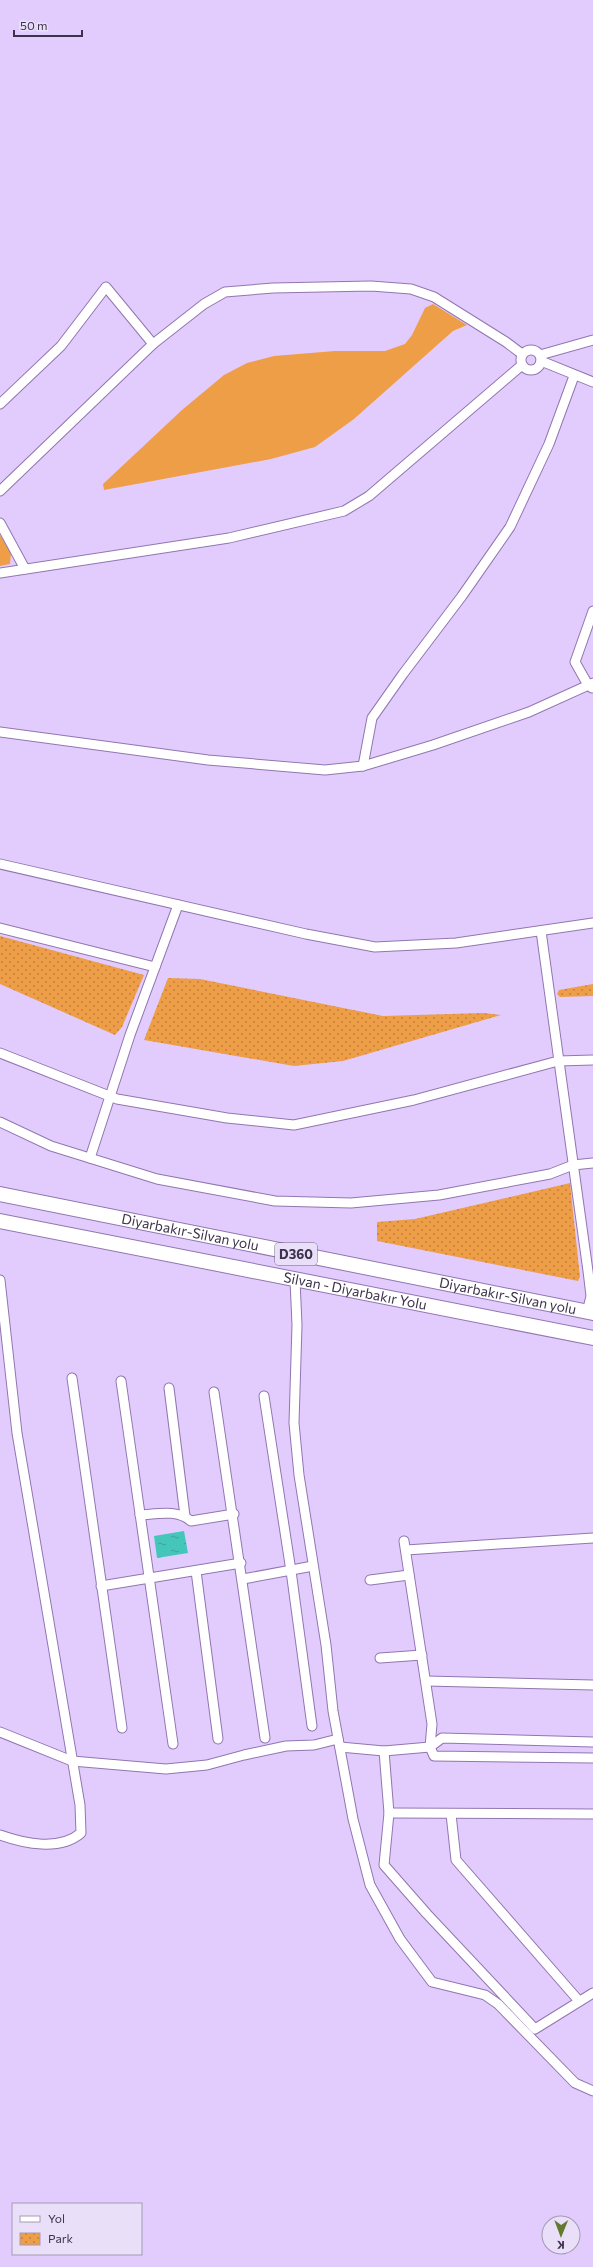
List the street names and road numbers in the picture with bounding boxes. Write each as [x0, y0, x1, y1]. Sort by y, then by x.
street label: Diyarbakır-Silvan yolu [120, 1210, 260, 1254]
road number: D360 [275, 1243, 317, 1265]
street label: Silvan - Diyarbakır Yolu [282, 1268, 428, 1313]
street label: Diyarbakır-Silvan yolu [438, 1273, 578, 1317]

